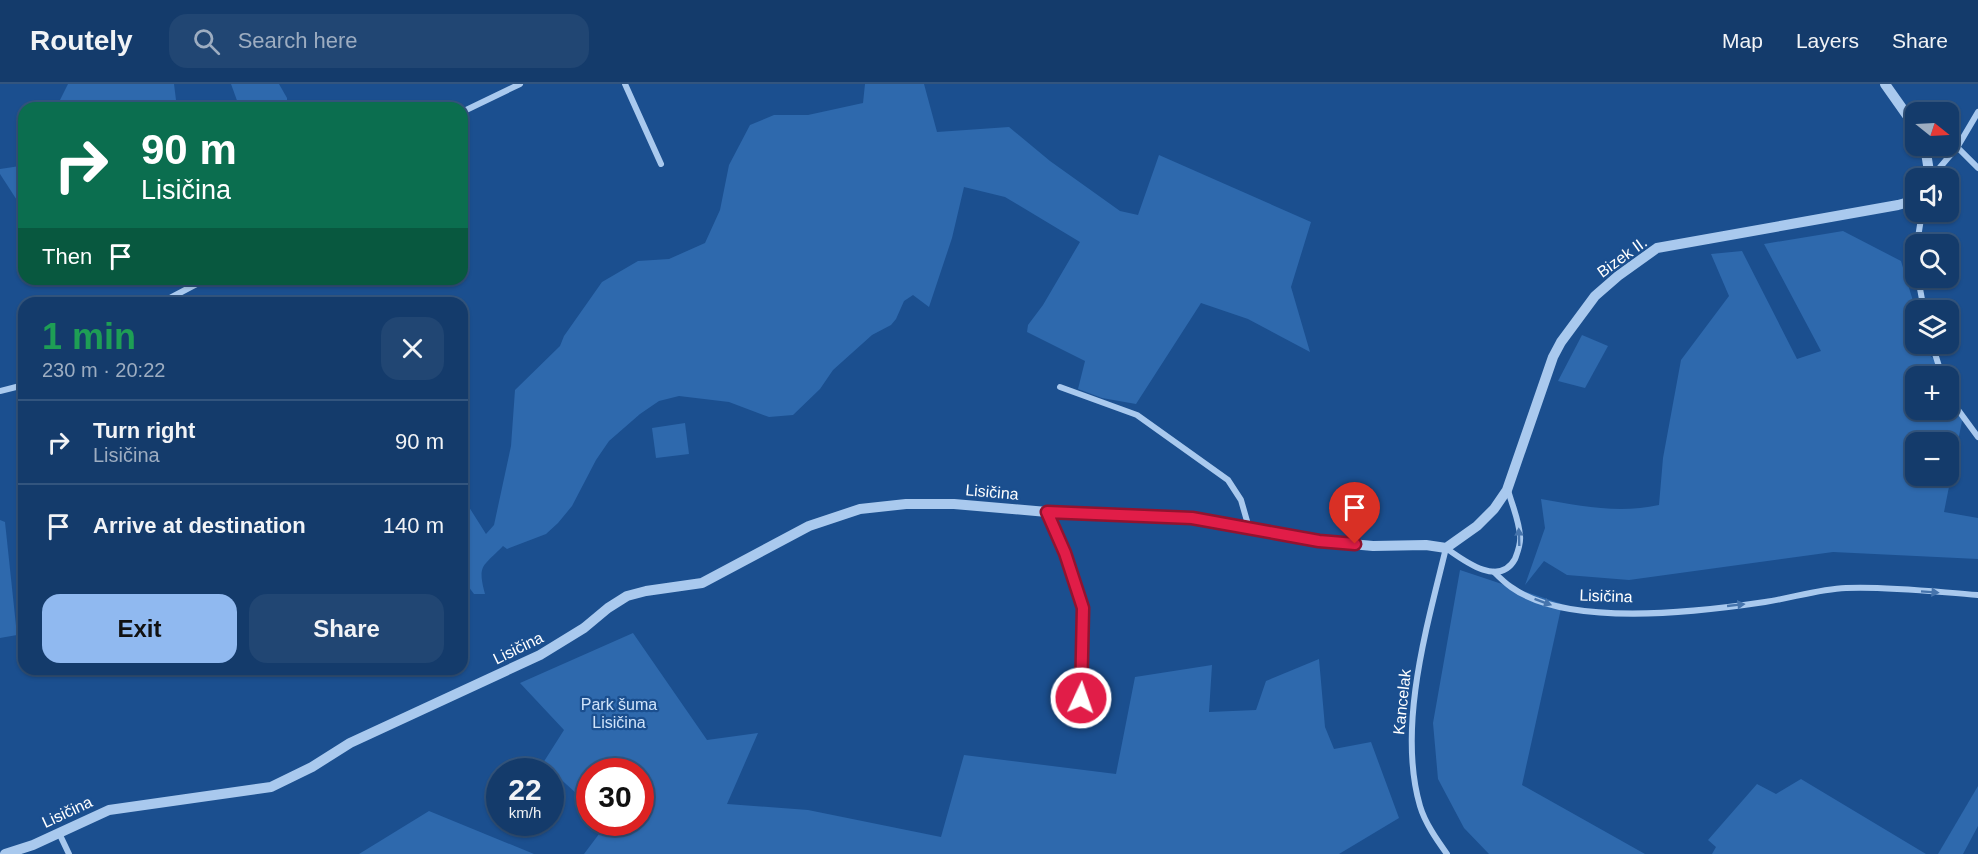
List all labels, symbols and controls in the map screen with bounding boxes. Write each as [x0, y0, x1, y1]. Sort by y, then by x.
search box [169, 14, 589, 68]
text: Routely [30, 25, 133, 56]
icon: search [190, 25, 223, 58]
text: Search here [238, 28, 358, 53]
text: Map [1722, 29, 1763, 52]
text: Layers [1796, 29, 1859, 52]
text: Share [1892, 29, 1948, 52]
north arrow [1905, 102, 1959, 156]
map controls [1905, 102, 1959, 486]
icon: right [42, 126, 120, 204]
text: 90 m [141, 126, 237, 173]
button: sound [1905, 168, 1959, 222]
text: Lisičina [141, 175, 231, 205]
street label: Bizek II. [1594, 233, 1650, 281]
button: search [1905, 234, 1959, 288]
icon: arrive [104, 240, 137, 273]
text: Then [42, 244, 92, 269]
button: layers [1905, 300, 1959, 354]
text: 1 min [42, 316, 136, 357]
button: close [381, 317, 444, 380]
text: 230 m · 20:22 [42, 359, 165, 381]
button: + [1905, 366, 1959, 420]
text: Turn right [93, 418, 195, 443]
icon: right [42, 426, 75, 459]
text: 90 m [395, 429, 444, 454]
button: − [1905, 432, 1959, 486]
text: Lisičina [93, 444, 160, 466]
street label: Lisičina [965, 481, 1019, 503]
pin [1329, 482, 1380, 544]
icon: arrive [1338, 491, 1371, 524]
icon: arrive [42, 510, 75, 543]
text: Arrive at destination [93, 513, 306, 538]
text: 140 m [383, 513, 444, 538]
one-way arrow [1514, 527, 1523, 546]
street label: Lisičina [1579, 587, 1633, 605]
one-way arrow [1920, 587, 1939, 596]
button: Exit [42, 594, 237, 663]
button: Share [249, 594, 444, 663]
one-way arrow [1534, 598, 1552, 608]
one-way arrow [1727, 600, 1746, 610]
street label: Lisičina [490, 629, 546, 667]
position arrow [1049, 666, 1113, 730]
street label: Kancelak [1390, 667, 1414, 736]
park label: Park šuma Lisičina [581, 696, 657, 731]
speed limit sign: 30 [576, 758, 654, 836]
text: 22 [508, 773, 542, 806]
street label: Lisičina [39, 793, 95, 831]
text: km/h [509, 804, 541, 821]

